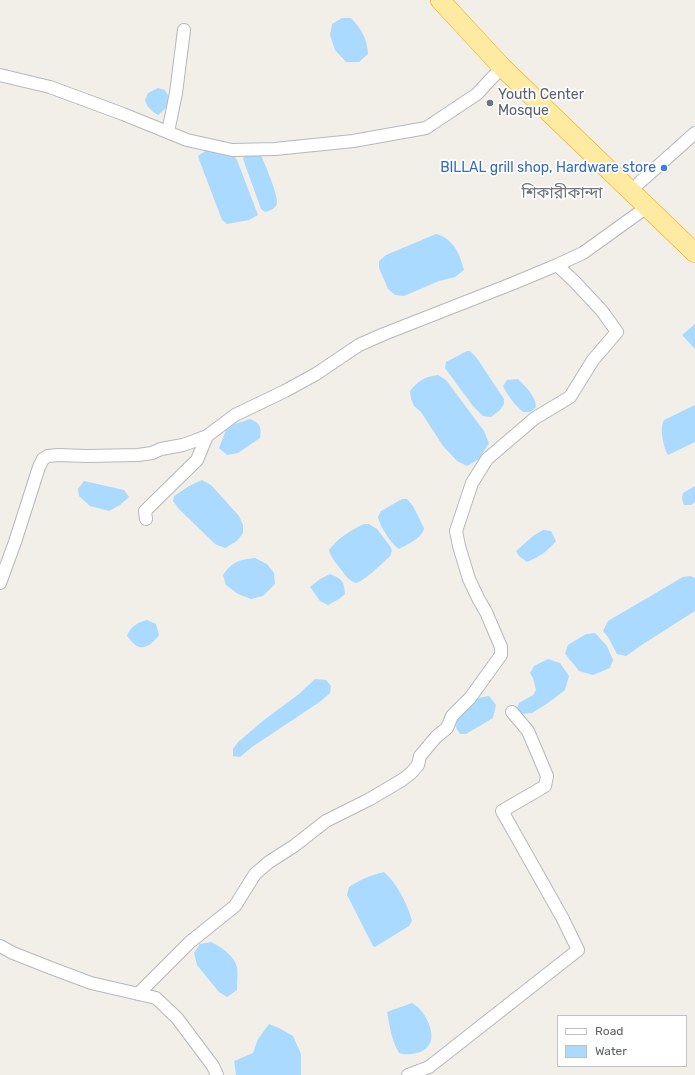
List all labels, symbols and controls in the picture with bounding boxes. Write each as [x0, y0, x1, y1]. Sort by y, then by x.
place label: Youth Center Mosque [498, 87, 584, 120]
marker: Youth Center Mosque [485, 98, 495, 108]
place label: BILLAL grill shop, Hardware store [440, 160, 656, 176]
marker: BILLAL grill shop, Hardware store [659, 163, 669, 173]
district label: শিকারীকান্দা [521, 183, 603, 203]
legend [557, 1015, 687, 1067]
text: Road [595, 1024, 623, 1038]
text: Water [595, 1044, 627, 1058]

